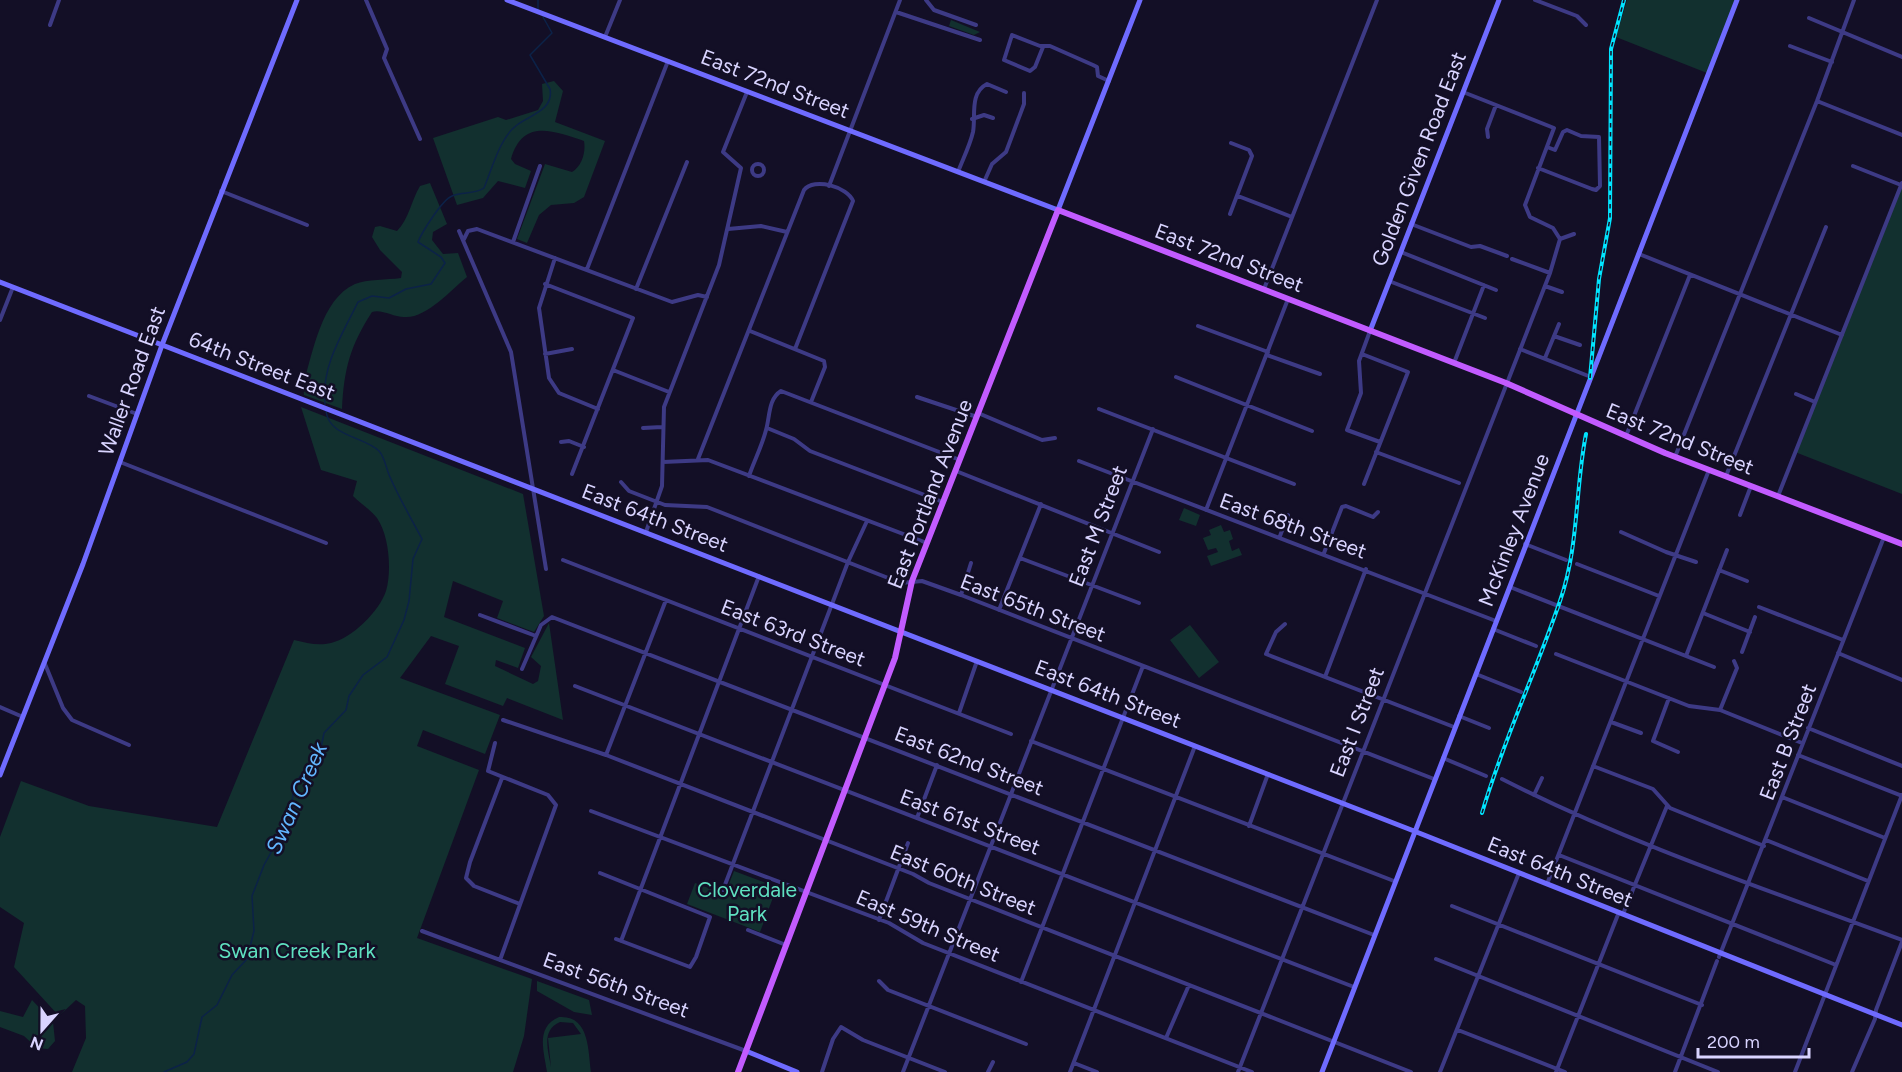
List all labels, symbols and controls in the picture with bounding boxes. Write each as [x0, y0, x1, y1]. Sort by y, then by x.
street label: East 72nd Street [697, 44, 853, 123]
street label: Golden Given Road East [1366, 48, 1471, 270]
street label: East 72nd Street [1151, 218, 1307, 297]
street label: Waller Road East [93, 303, 170, 459]
street label: 64th Street East [186, 326, 339, 405]
street label: East Portland Avenue [882, 396, 977, 592]
street label: East 72nd Street [1603, 398, 1758, 480]
street label: McKinley Avenue [1473, 450, 1554, 610]
street label: East M Street [1063, 462, 1132, 590]
street label: East 64th Street [579, 478, 732, 557]
street label: East 68th Street [1216, 487, 1370, 564]
street label: East 65th Street [957, 568, 1109, 647]
street label: East 63rd Street [717, 593, 869, 672]
street label: East 64th Street [1032, 654, 1185, 733]
street label: East I Street [1324, 663, 1389, 780]
street label: East B Street [1754, 680, 1821, 804]
street label: East 62nd Street [891, 721, 1047, 800]
water label: Swan Creek [260, 737, 334, 858]
street label: East 61st Street [896, 783, 1044, 860]
street label: East 64th Street [1484, 831, 1637, 912]
street label: East 60th Street [887, 839, 1040, 920]
park label: Cloverdale Park [697, 877, 797, 926]
street label: East 59th Street [853, 884, 1004, 967]
park label: Swan Creek Park [218, 938, 376, 963]
street label: East 56th Street [540, 947, 693, 1023]
north arrow [12, 1000, 72, 1060]
scale bar [1698, 1021, 1809, 1059]
text: 200 m [1707, 1031, 1760, 1053]
text: N [28, 1032, 46, 1055]

